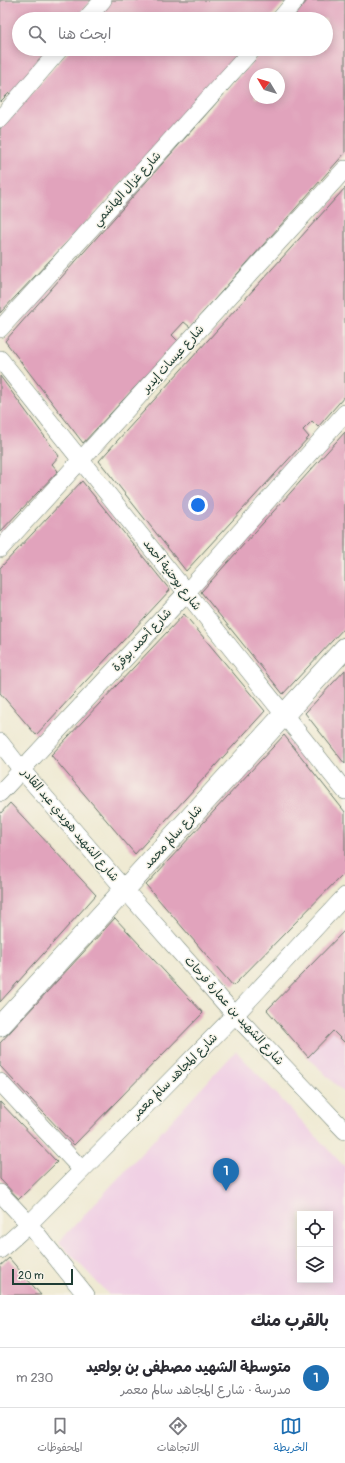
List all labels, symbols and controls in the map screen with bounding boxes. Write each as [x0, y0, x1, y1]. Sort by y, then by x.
search box [12, 12, 333, 56]
icon: search [26, 23, 48, 45]
text: ابحث هنا [58, 25, 111, 44]
north arrow [249, 68, 285, 104]
street label: شارع غزال الهاشمي [90, 149, 167, 231]
street label: شارع عيسات إيدير [138, 322, 208, 397]
your location [188, 495, 208, 515]
street label: شارع بوحنية أحمد [139, 536, 204, 614]
street label: شارع أحمد بوقرة [109, 605, 176, 675]
street label: شارع الشهيد هويدي عبد القادر [17, 764, 122, 885]
street label: شارع سالم محمد [140, 802, 207, 873]
street label: شارع الشهيد بن عمارة فرحات [180, 953, 287, 1069]
street label: شارع المجاهد سالم معمر [128, 1030, 222, 1124]
pin: 1 [213, 1158, 239, 1191]
map controls [297, 1211, 333, 1283]
button: locate [297, 1211, 333, 1247]
button: layers [297, 1247, 333, 1283]
scale bar [12, 1267, 73, 1286]
text: 20 m [18, 1269, 44, 1282]
text: بالقرب منك [251, 1310, 329, 1331]
text: متوسطة الشهيد مصطفى بن بولعيد [86, 1358, 291, 1377]
text: 230 m [16, 1370, 53, 1386]
text: 1 [313, 1370, 319, 1386]
text: مدرسة · شارع المجاهد سالم معمر [121, 1382, 291, 1398]
tab: المحفوظات [37, 1415, 82, 1457]
tab: الاتجاهات [157, 1415, 199, 1457]
tab: الخريطة [274, 1415, 308, 1457]

